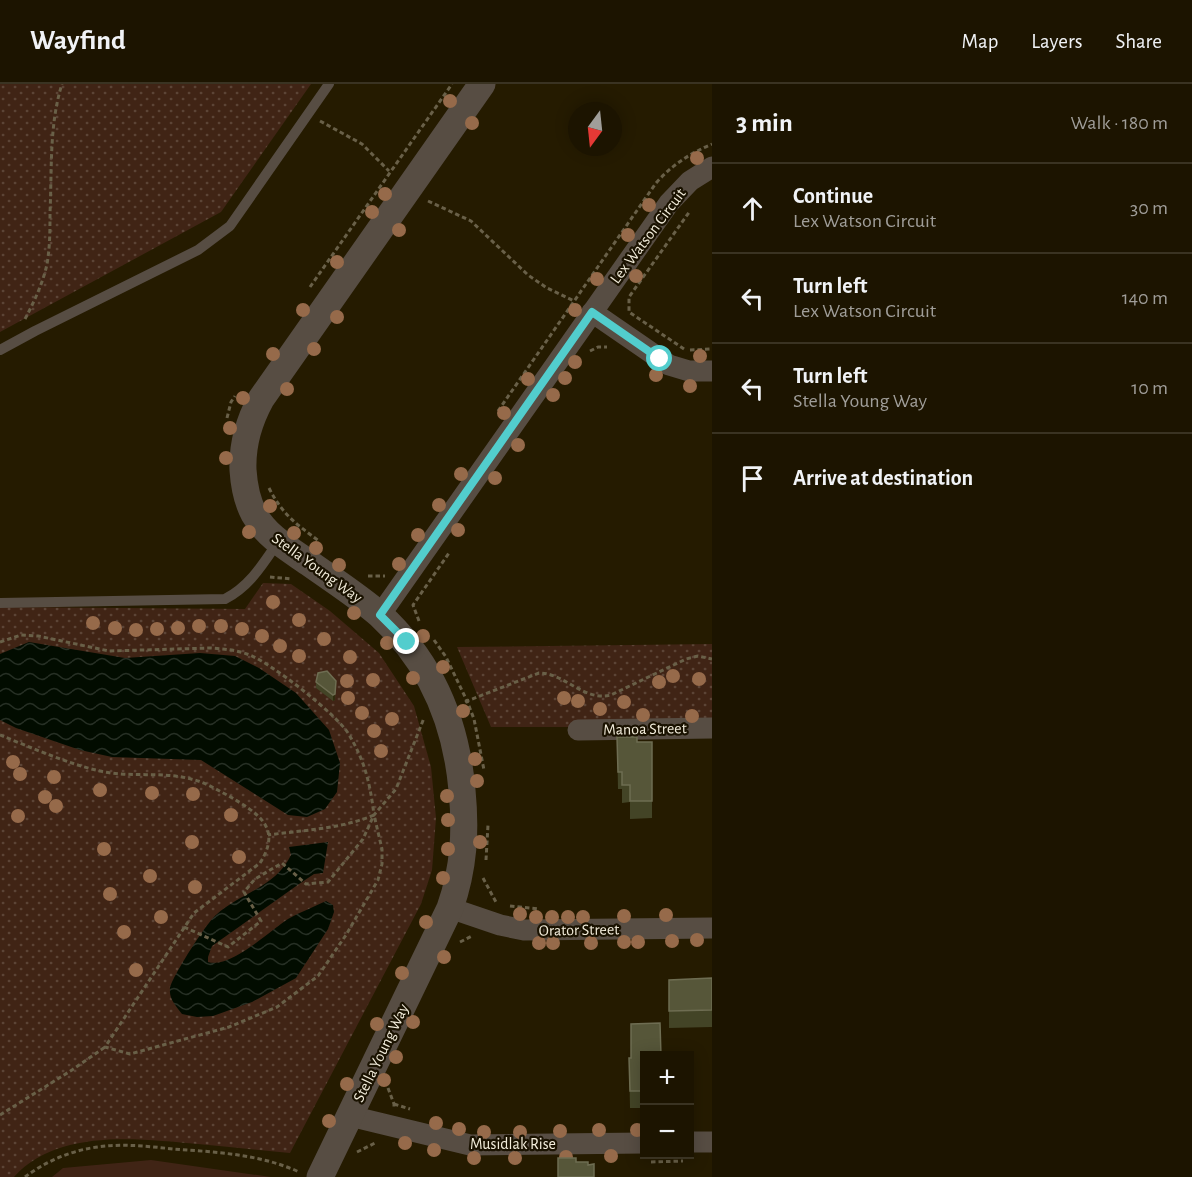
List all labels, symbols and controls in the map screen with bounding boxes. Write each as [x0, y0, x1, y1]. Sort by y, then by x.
text: Wayfind [30, 27, 126, 55]
text: Map [962, 31, 998, 52]
text: Layers [1031, 31, 1082, 52]
text: Share [1115, 31, 1162, 52]
north arrow [568, 102, 622, 156]
text: 3 min [736, 110, 793, 136]
text: Walk · 180 m [1071, 113, 1168, 133]
street label: Lex Watson Circuit [607, 185, 689, 287]
text: Continue [793, 185, 873, 207]
icon: ahead [736, 192, 769, 225]
text: 30 m [1130, 198, 1168, 218]
text: Lex Watson Circuit [793, 211, 936, 231]
text: Turn left [793, 275, 867, 297]
icon: left [736, 282, 769, 315]
text: 140 m [1122, 288, 1168, 308]
text: Lex Watson Circuit [793, 301, 936, 321]
route start [646, 345, 672, 371]
text: Turn left [793, 365, 867, 387]
icon: left [736, 372, 769, 405]
text: 10 m [1131, 378, 1168, 398]
text: Stella Young Way [793, 391, 927, 411]
icon: arrive [736, 462, 769, 495]
text: Arrive at destination [793, 467, 973, 489]
street label: Stella Young Way [268, 530, 365, 607]
route end [393, 628, 419, 654]
street label: Manoa Street [603, 720, 687, 738]
street label: Orator Street [539, 921, 619, 939]
street label: Stella Young Way [350, 1001, 413, 1105]
map controls [640, 1051, 694, 1159]
button: + [640, 1051, 694, 1105]
button: − [640, 1105, 694, 1159]
street label: Musidlak Rise [470, 1136, 556, 1152]

